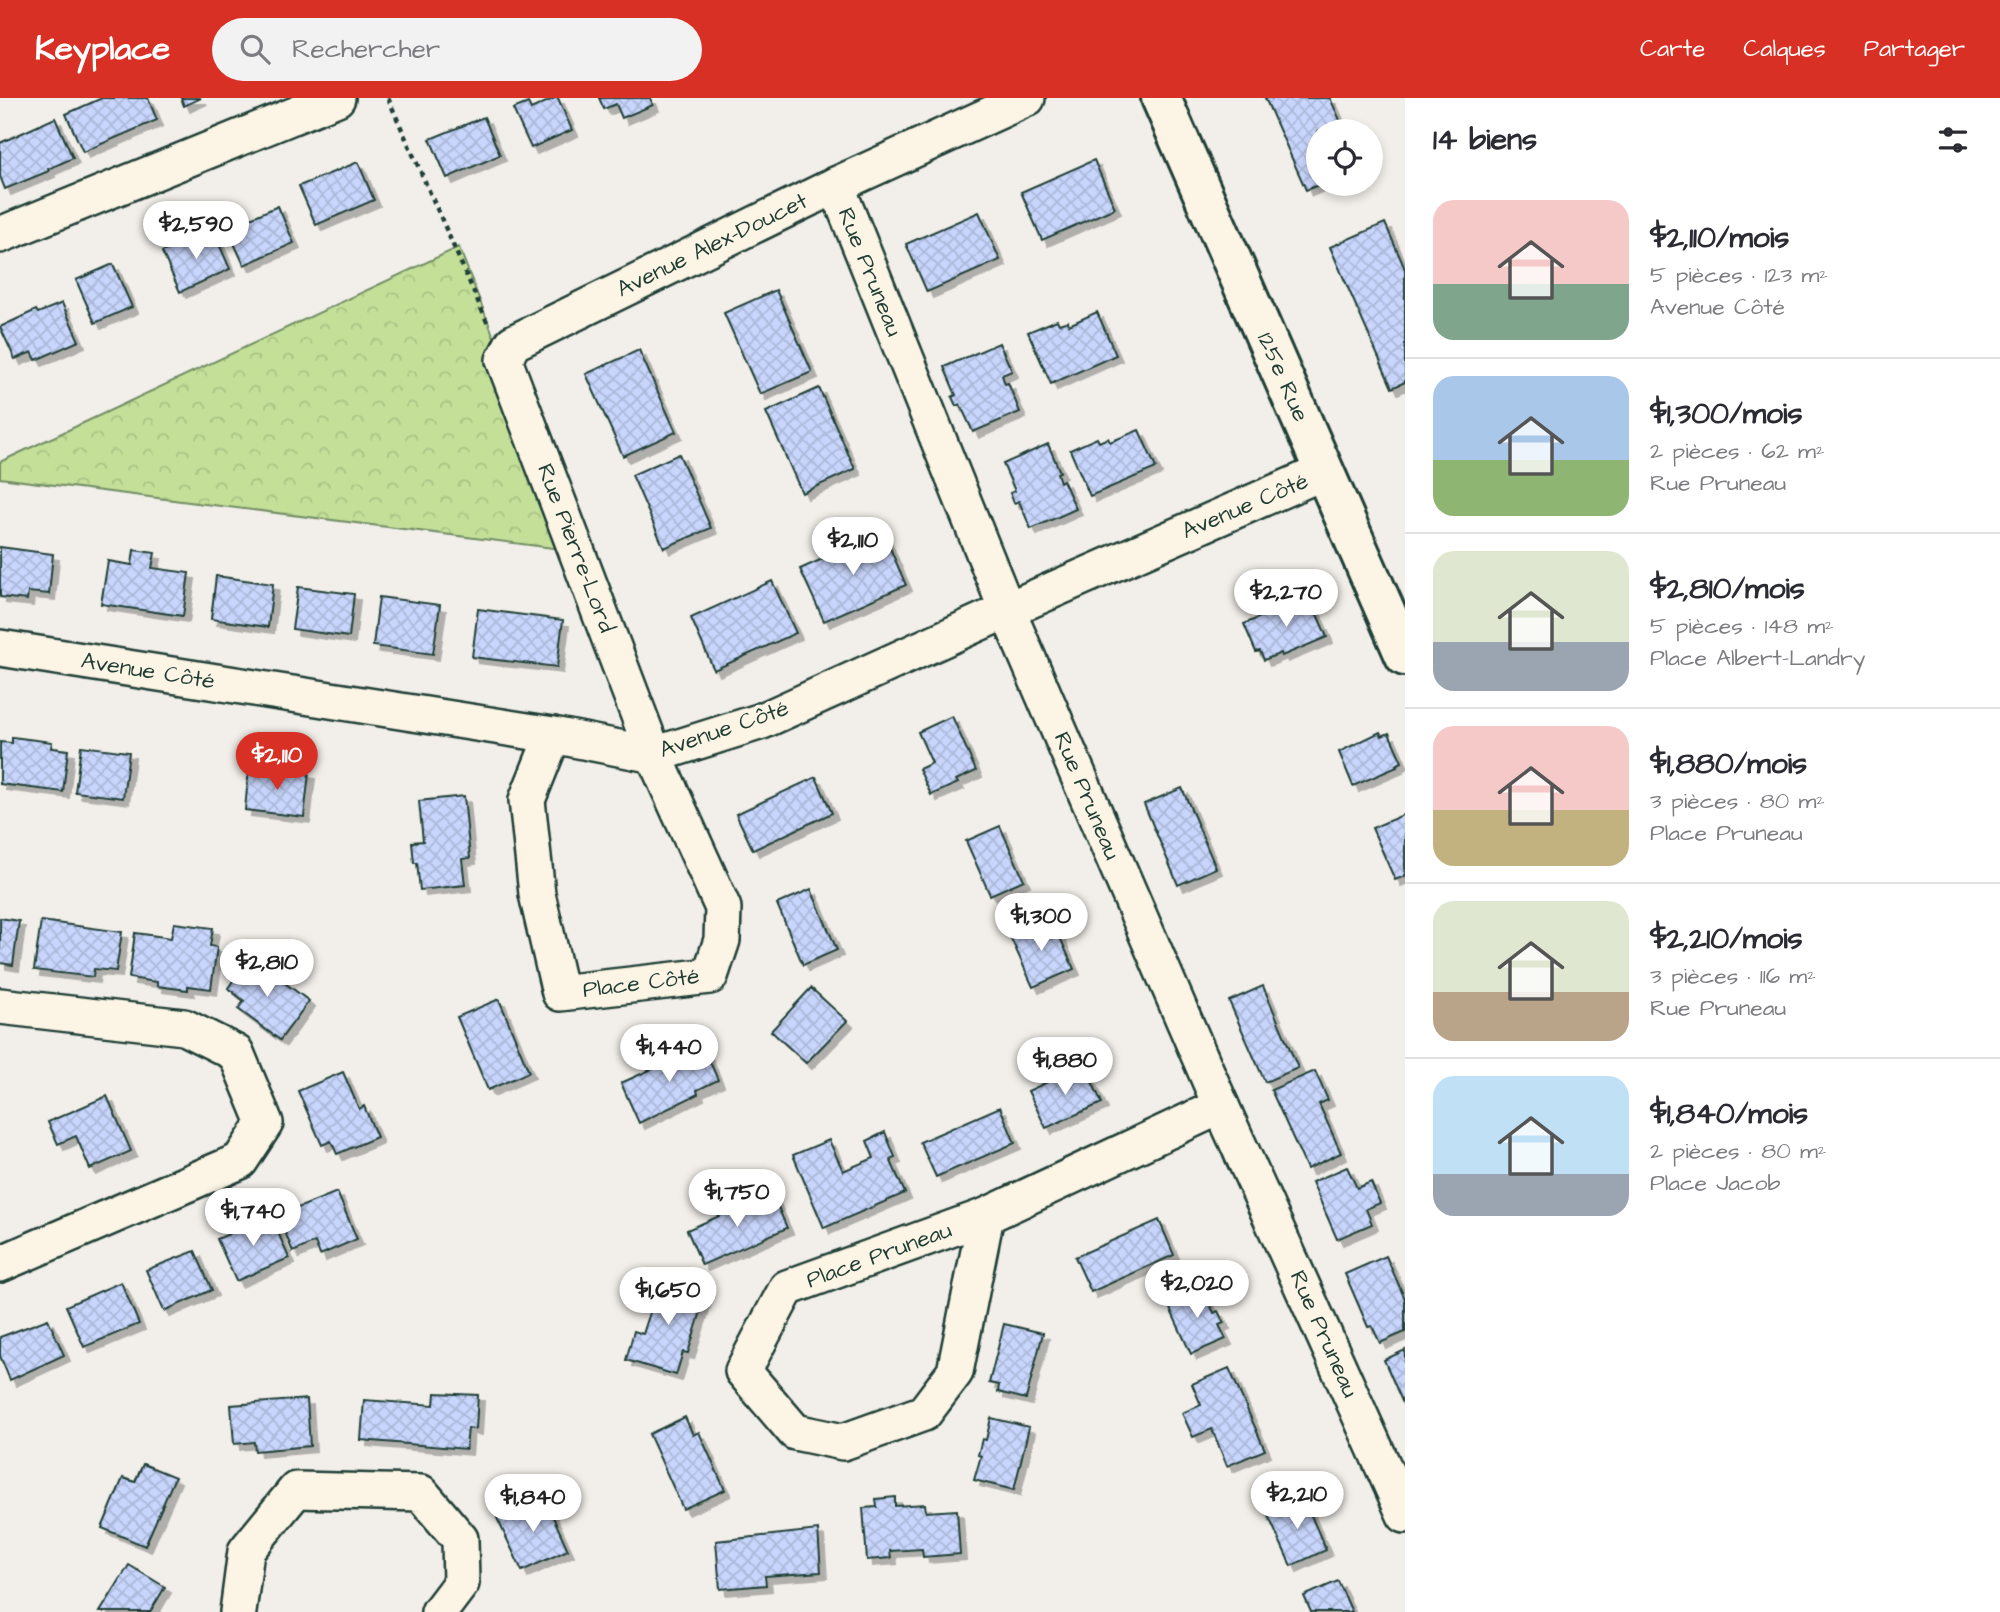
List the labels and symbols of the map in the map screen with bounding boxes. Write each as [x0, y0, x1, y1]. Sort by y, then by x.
street label: Avenue Alex-Doucet [611, 185, 813, 305]
pin: $2,590 [139, 202, 253, 261]
street label: Rue Pruneau [830, 203, 910, 341]
street label: 125e Rue [1249, 327, 1317, 427]
street label: Rue Pierre-Lord [529, 459, 623, 637]
street label: Avenue Côté [1177, 465, 1313, 547]
pin: $2,110 [796, 518, 910, 577]
pin: $2,270 [1229, 570, 1343, 629]
street label: Avenue Côté [79, 645, 217, 697]
street label: Avenue Côté [655, 692, 793, 766]
street label: Rue Pruneau [1046, 727, 1128, 865]
pin: $2,110 [220, 732, 334, 792]
pin: $1,300 [984, 894, 1098, 953]
pin: $2,810 [210, 940, 324, 999]
street label: Place Côté [581, 960, 701, 1006]
pin: $1,440 [612, 1024, 726, 1084]
pin: $1,880 [1008, 1038, 1122, 1097]
pin: $1,750 [680, 1170, 794, 1229]
pin: $1,740 [196, 1188, 310, 1248]
street label: Place Pruneau [802, 1214, 956, 1296]
pin: $2,020 [1140, 1260, 1254, 1320]
street label: Rue Pruneau [1282, 1265, 1366, 1403]
pin: $1,650 [611, 1268, 725, 1327]
pin: $2,210 [1240, 1472, 1354, 1531]
pin: $1,840 [476, 1474, 590, 1534]

